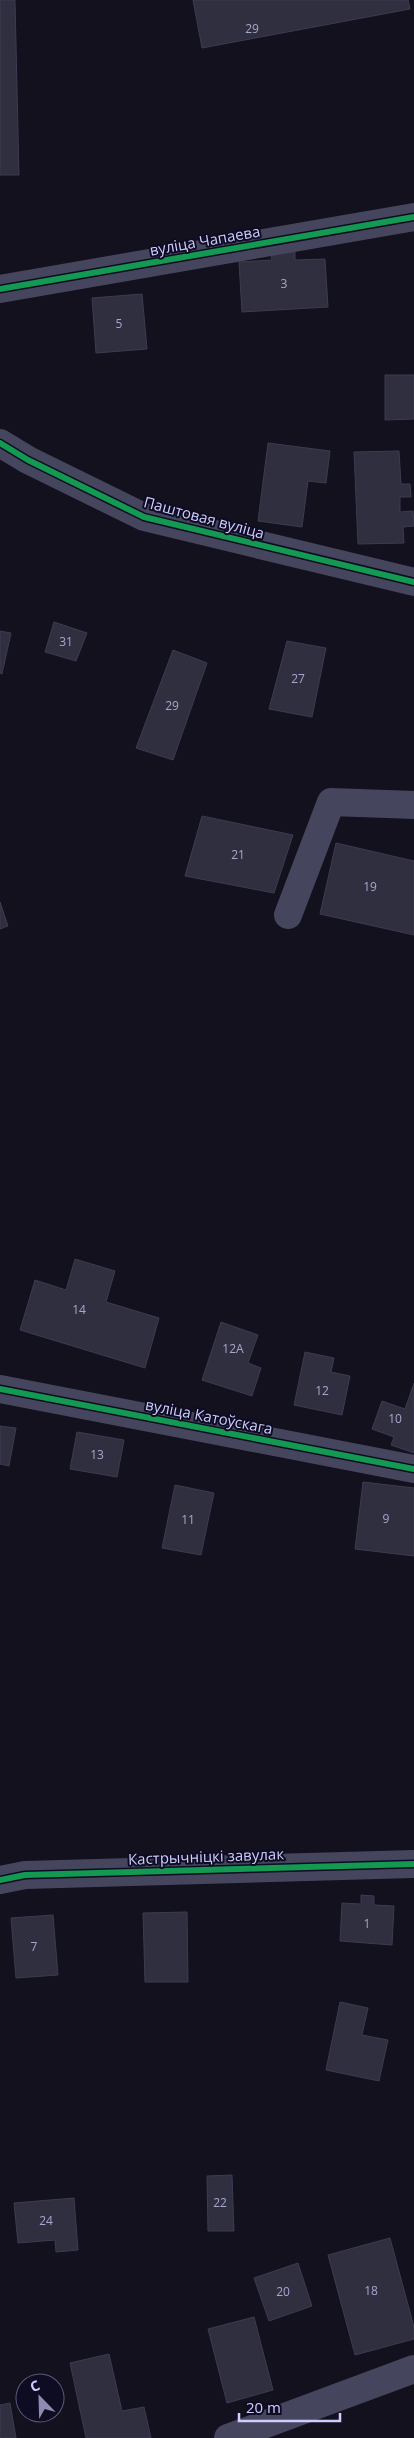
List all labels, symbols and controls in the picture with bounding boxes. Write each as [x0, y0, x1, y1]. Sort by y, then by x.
house number: 29 [245, 20, 259, 37]
street label: вуліца Чапаева [148, 220, 262, 260]
house number: 3 [281, 275, 288, 292]
house number: 5 [116, 315, 123, 332]
street label: Паштовая вуліца [142, 491, 267, 543]
house number: 31 [59, 633, 73, 650]
house number: 27 [291, 670, 305, 687]
house number: 29 [165, 697, 179, 714]
house number: 21 [231, 846, 245, 863]
house number: 19 [363, 878, 377, 895]
house number: 14 [72, 1301, 86, 1318]
house number: 12А [222, 1340, 244, 1357]
house number: 12 [315, 1382, 329, 1399]
street label: вуліца Катоўскага [144, 1394, 275, 1438]
house number: 10 [388, 1410, 402, 1427]
house number: 13 [90, 1446, 104, 1463]
house number: 9 [383, 1510, 390, 1527]
house number: 11 [181, 1511, 195, 1528]
street label: Кастрычніцкі завулак [128, 1843, 285, 1869]
house number: 1 [364, 1915, 370, 1932]
house number: 7 [31, 1938, 38, 1955]
house number: 22 [213, 2194, 227, 2211]
house number: 24 [39, 2212, 53, 2229]
house number: 18 [364, 2282, 378, 2299]
house number: 20 [276, 2283, 290, 2300]
north arrow [15, 2373, 65, 2423]
text: С [27, 2375, 43, 2396]
scale bar [239, 2390, 340, 2422]
text: 20 m [246, 2397, 281, 2417]

